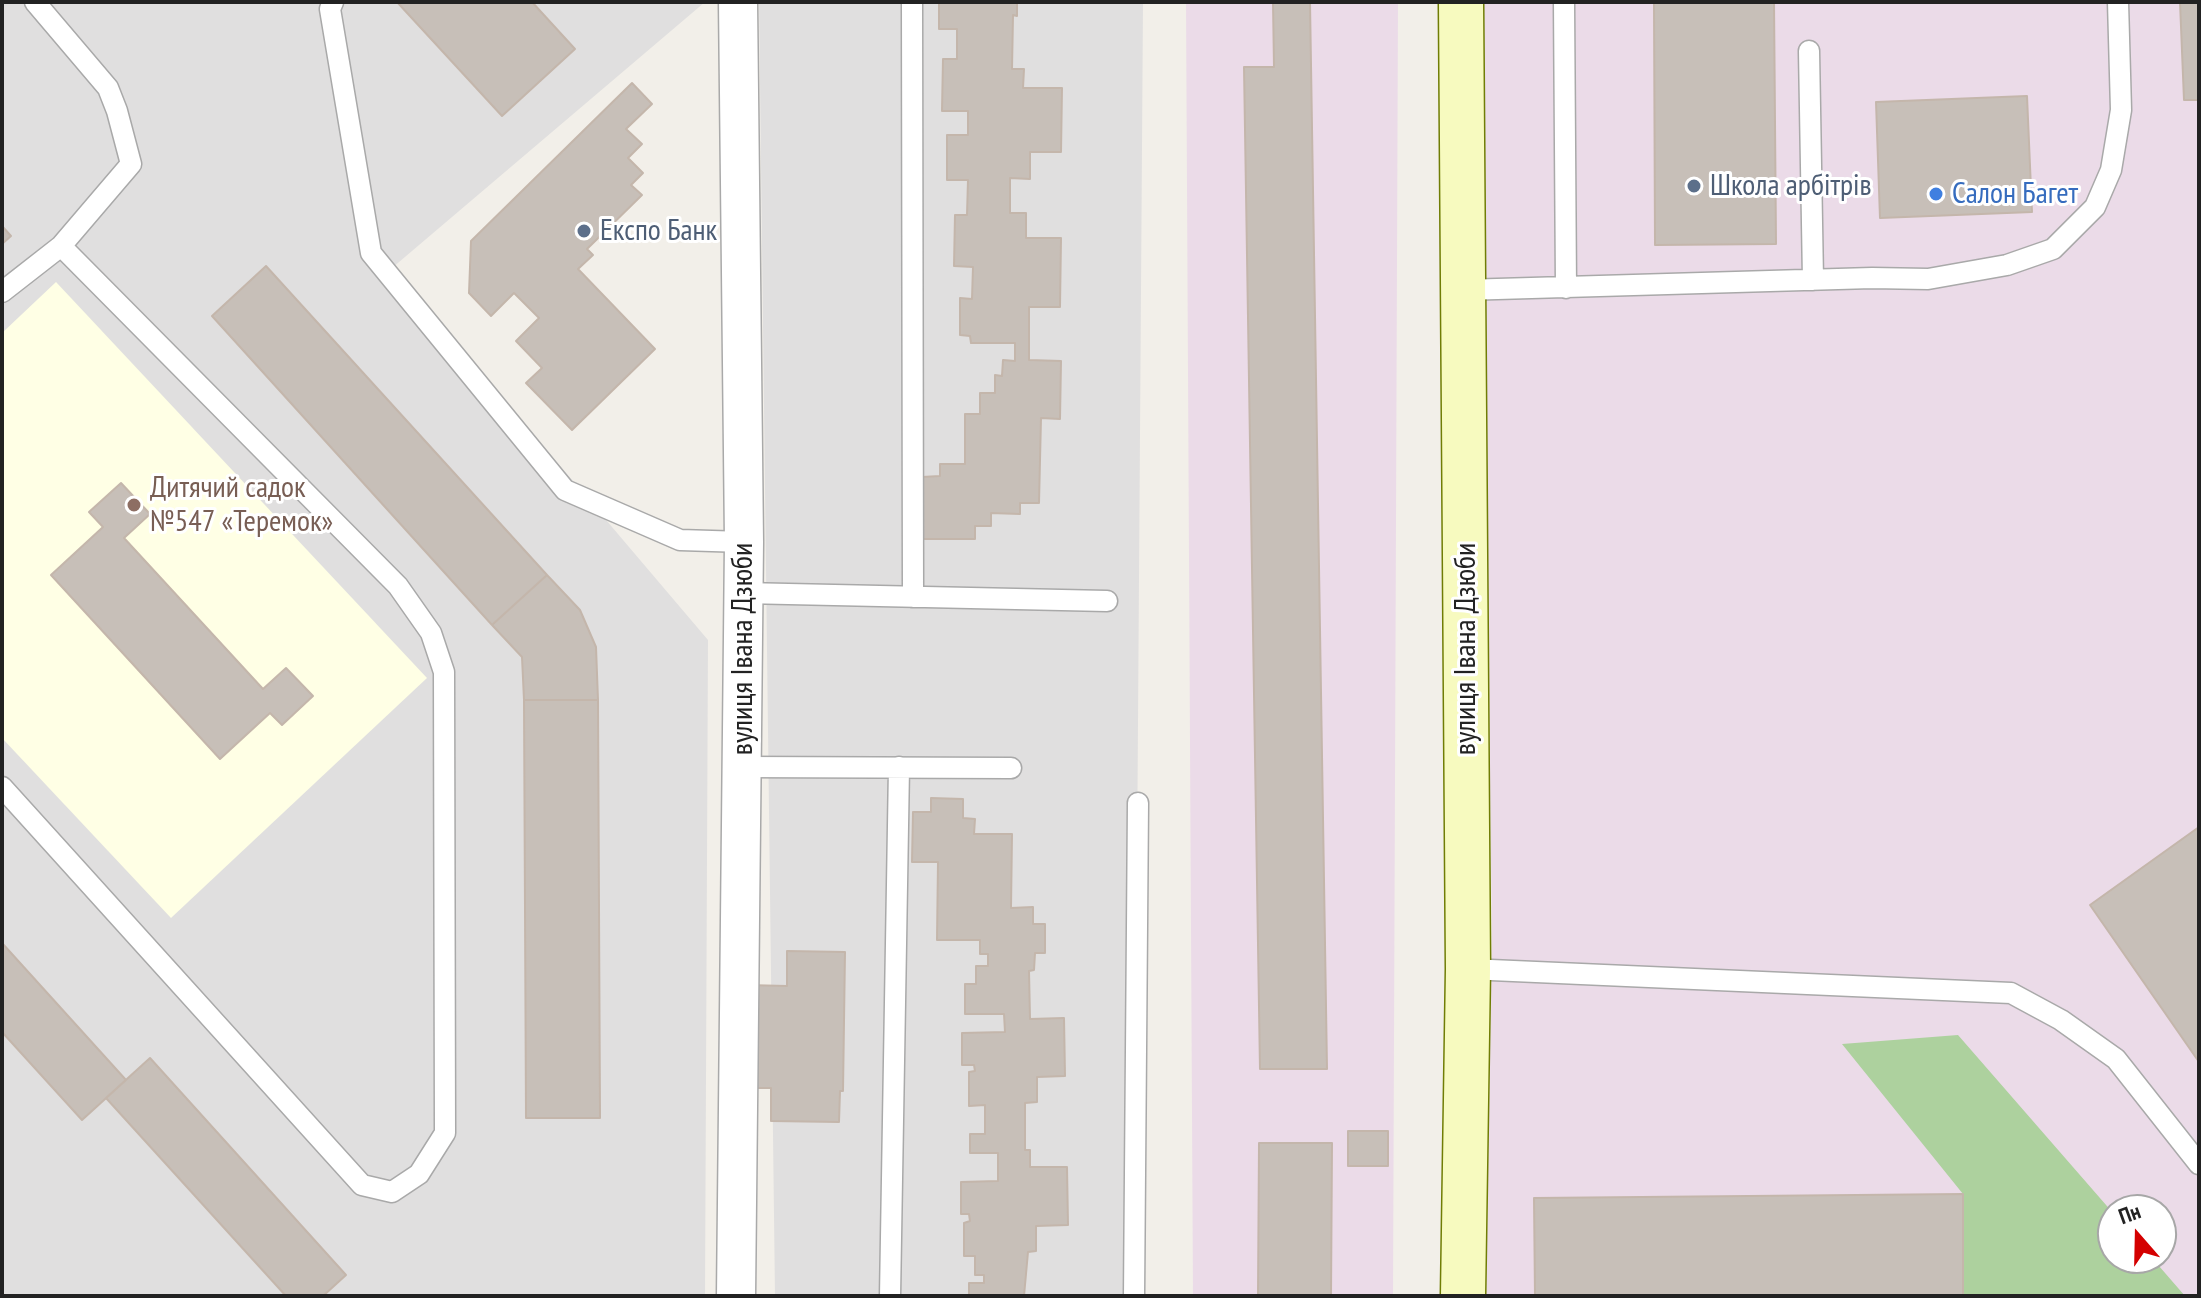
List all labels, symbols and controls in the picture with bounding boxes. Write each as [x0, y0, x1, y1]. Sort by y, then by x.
place label: Школа арбітрів [1710, 168, 1872, 204]
place label: Салон Багет [1952, 176, 2078, 212]
marker: Школа арбітрів [1685, 177, 1703, 195]
marker: Салон Багет [1927, 185, 1945, 203]
place label: Експо Банк [600, 213, 717, 249]
marker: Експо Банк [575, 222, 593, 240]
place label: Дитячий садок №547 «Теремок» [150, 470, 333, 540]
marker: Дитячий садок №547 «Теремок» [125, 496, 143, 514]
street label: вулиця Івана Дзюби [725, 543, 761, 755]
street label: вулиця Івана Дзюби [1448, 543, 1484, 755]
north arrow [2097, 1194, 2177, 1274]
text: Пн [2115, 1197, 2144, 1230]

